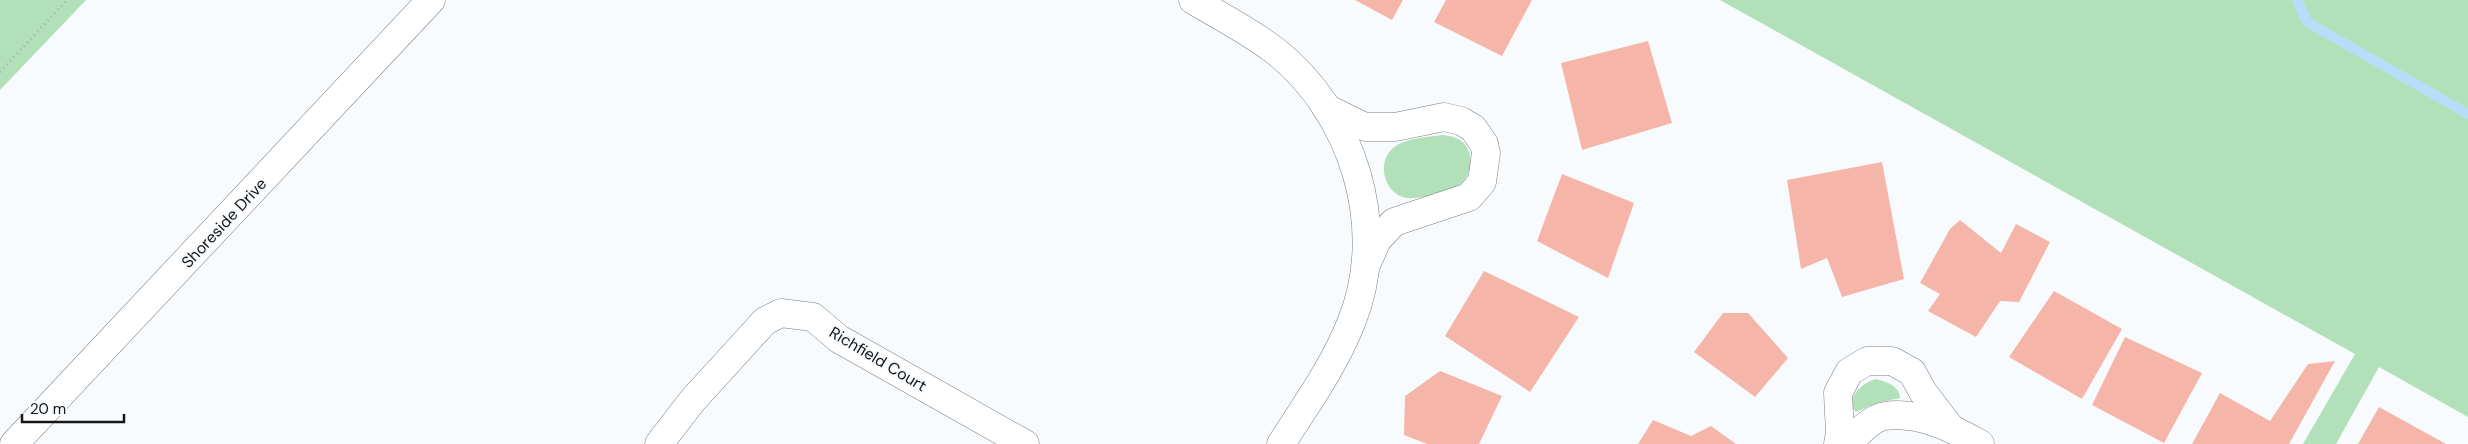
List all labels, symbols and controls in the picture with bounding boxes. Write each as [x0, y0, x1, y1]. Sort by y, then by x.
street label: Shoreside Drive [177, 173, 271, 273]
street label: Richfield Court [825, 322, 931, 396]
scale bar [22, 392, 125, 424]
text: 20 m [30, 399, 66, 419]

